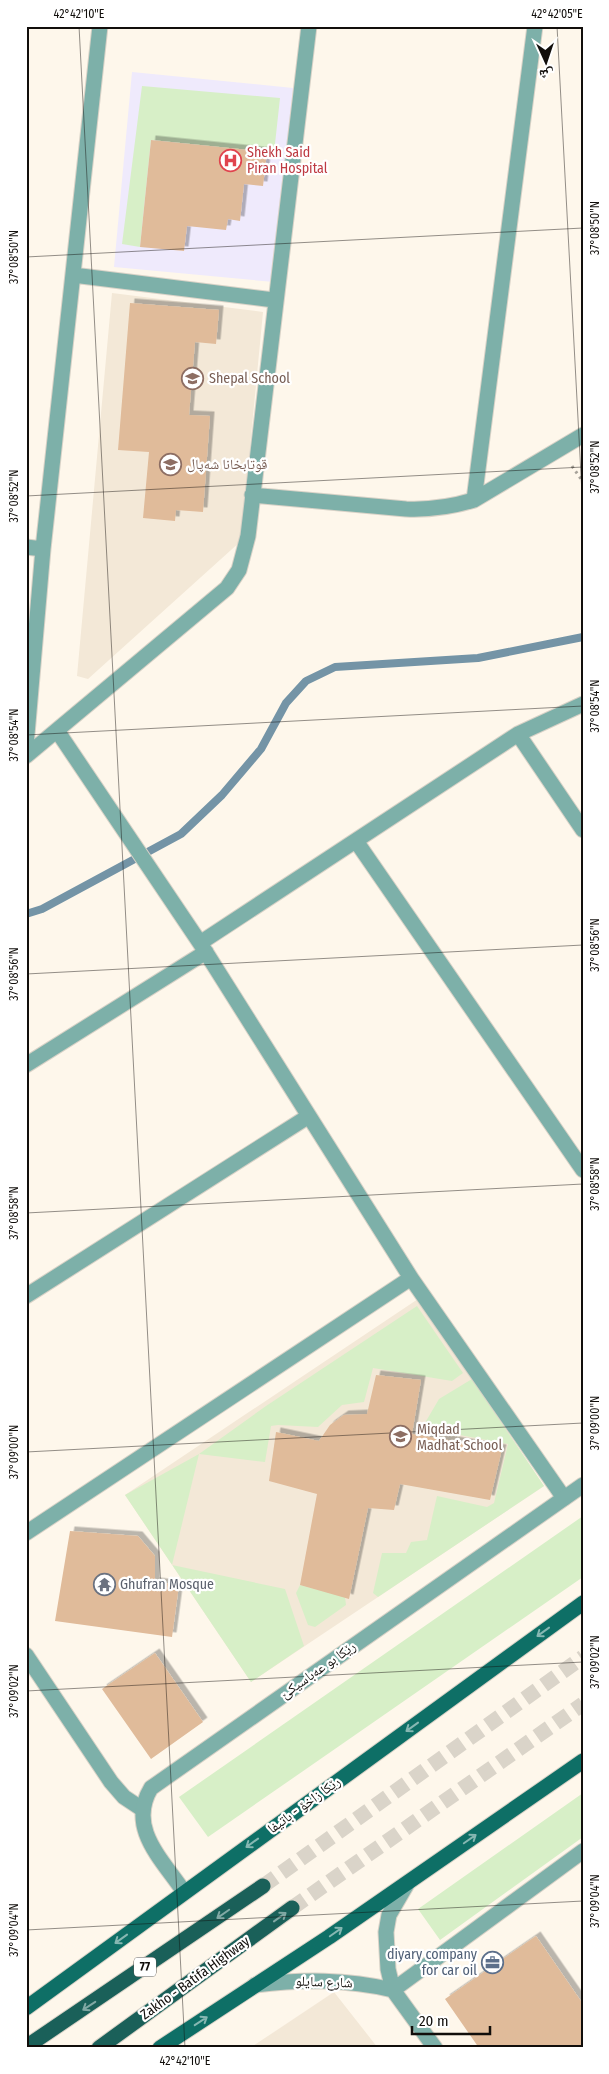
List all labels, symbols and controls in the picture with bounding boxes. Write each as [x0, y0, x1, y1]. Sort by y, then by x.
text: 42°42'10"E [54, 7, 105, 21]
text: 42°42'05"E [531, 7, 583, 21]
north arrow [522, 38, 572, 88]
text: ش [539, 66, 555, 83]
place label: Shekh Said Piran Hospital [247, 144, 328, 177]
hospital icon: Shekh Said Piran Hospital [219, 148, 243, 172]
text: 37°08'50"N [588, 201, 602, 255]
text: 37°08'50"N [7, 230, 21, 284]
school or university icon: Shepal School [181, 366, 205, 390]
place label: Shepal School [209, 370, 290, 387]
text: 37°08'52"N [588, 441, 602, 493]
school or university icon: قوتابخانا شەپال [159, 452, 183, 476]
place label: قوتابخانا شەپال [187, 456, 268, 473]
text: 37°08'52"N [7, 470, 21, 522]
text: 37°08'54"N [588, 680, 602, 733]
text: 37°08'54"N [7, 709, 21, 762]
text: 37°08'56"N [588, 918, 602, 972]
text: 37°08'56"N [7, 947, 21, 1001]
text: 37°08'58"N [588, 1157, 602, 1211]
text: 37°08'58"N [7, 1186, 21, 1240]
text: 37°09'00"N [588, 1396, 602, 1450]
place label: Miqdad Madhat School [417, 1421, 502, 1454]
text: 37°09'00"N [7, 1425, 21, 1479]
school or university icon: Miqdad Madhat School [389, 1425, 413, 1449]
temple icon: Ghufran Mosque [92, 1572, 116, 1596]
place label: Ghufran Mosque [120, 1576, 214, 1593]
one-way arrow [537, 1626, 550, 1637]
text: 37°09'02"N [588, 1635, 602, 1689]
street label: رێكا بو عه‌باسيكێ [277, 1638, 359, 1702]
text: 37°09'02"N [7, 1664, 21, 1718]
one-way arrow [406, 1722, 419, 1733]
street label: رێکا زاخۆ - باتیفا [264, 1773, 344, 1837]
one-way arrow [463, 1834, 477, 1844]
one-way arrow [245, 1838, 259, 1848]
text: 37°09'04"N [588, 1874, 602, 1928]
text: 37°09'04"N [7, 1903, 21, 1957]
one-way arrow [216, 1909, 230, 1919]
one-way arrow [273, 1911, 286, 1922]
one-way arrow [329, 1927, 343, 1937]
street label: Zakho - Batifa Highway [137, 1932, 254, 2023]
one-way arrow [114, 1934, 128, 1944]
place label: diyary company for car oil [387, 1946, 478, 1979]
office icon: diyary company for car oil [481, 1950, 505, 1974]
road number: 77 [134, 1958, 156, 1976]
street label: شارع سايلو [295, 1973, 353, 1992]
one-way arrow [82, 2001, 96, 2011]
scale bar [412, 2004, 489, 2036]
text: 20 m [419, 2012, 449, 2030]
one-way arrow [193, 2016, 207, 2026]
text: 42°42'10"E [160, 2054, 211, 2068]

